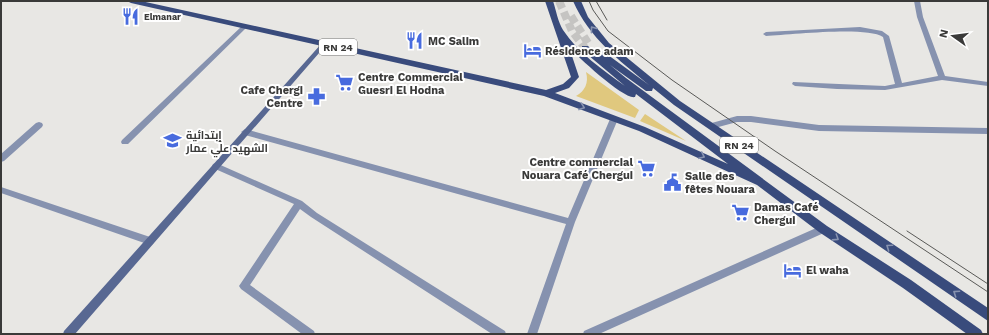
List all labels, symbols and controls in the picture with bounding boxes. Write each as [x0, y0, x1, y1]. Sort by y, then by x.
restaurant icon: Elmanar [121, 7, 141, 27]
place label: Elmanar [144, 12, 181, 22]
north arrow [933, 16, 973, 56]
one-way arrow [591, 27, 598, 34]
text: N [936, 28, 951, 39]
restaurant icon: MC Salim [405, 31, 425, 51]
place label: MC Salim [428, 35, 479, 48]
road number: RN 24 [319, 39, 357, 55]
hotel icon: Résidence adam [522, 41, 542, 61]
place label: Résidence adam [545, 45, 634, 58]
place label: Centre Commercial Guesri El Hodna [358, 71, 463, 97]
supermarket icon: Centre Commercial Guesri El Hodna [335, 73, 355, 93]
place label: Cafe Chergi Centre [240, 84, 303, 110]
pharmacy icon: Cafe Chergi Centre [306, 86, 326, 106]
one-way arrow [579, 102, 586, 110]
place label: إبتدائية الشهيد علي عمار [185, 129, 268, 158]
school or university icon: إبتدائية الشهيد علي عمار [163, 131, 183, 151]
road number: RN 24 [720, 137, 758, 153]
one-way arrow [698, 151, 706, 159]
place label: Centre commercial Nouara Café Chergui [522, 156, 633, 182]
supermarket icon: Centre commercial Nouara Café Chergui [636, 158, 656, 178]
place label: Salle des fêtes Nouara [685, 170, 756, 196]
public building icon: Salle des fêtes Nouara [662, 172, 682, 192]
place label: Damas Café Chergui [754, 201, 819, 227]
supermarket icon: Damas Café Chergui [731, 203, 751, 223]
one-way arrow [832, 233, 839, 241]
one-way arrow [886, 245, 893, 252]
hotel icon: El waha [783, 260, 803, 280]
place label: El waha [806, 264, 849, 277]
one-way arrow [953, 290, 960, 298]

